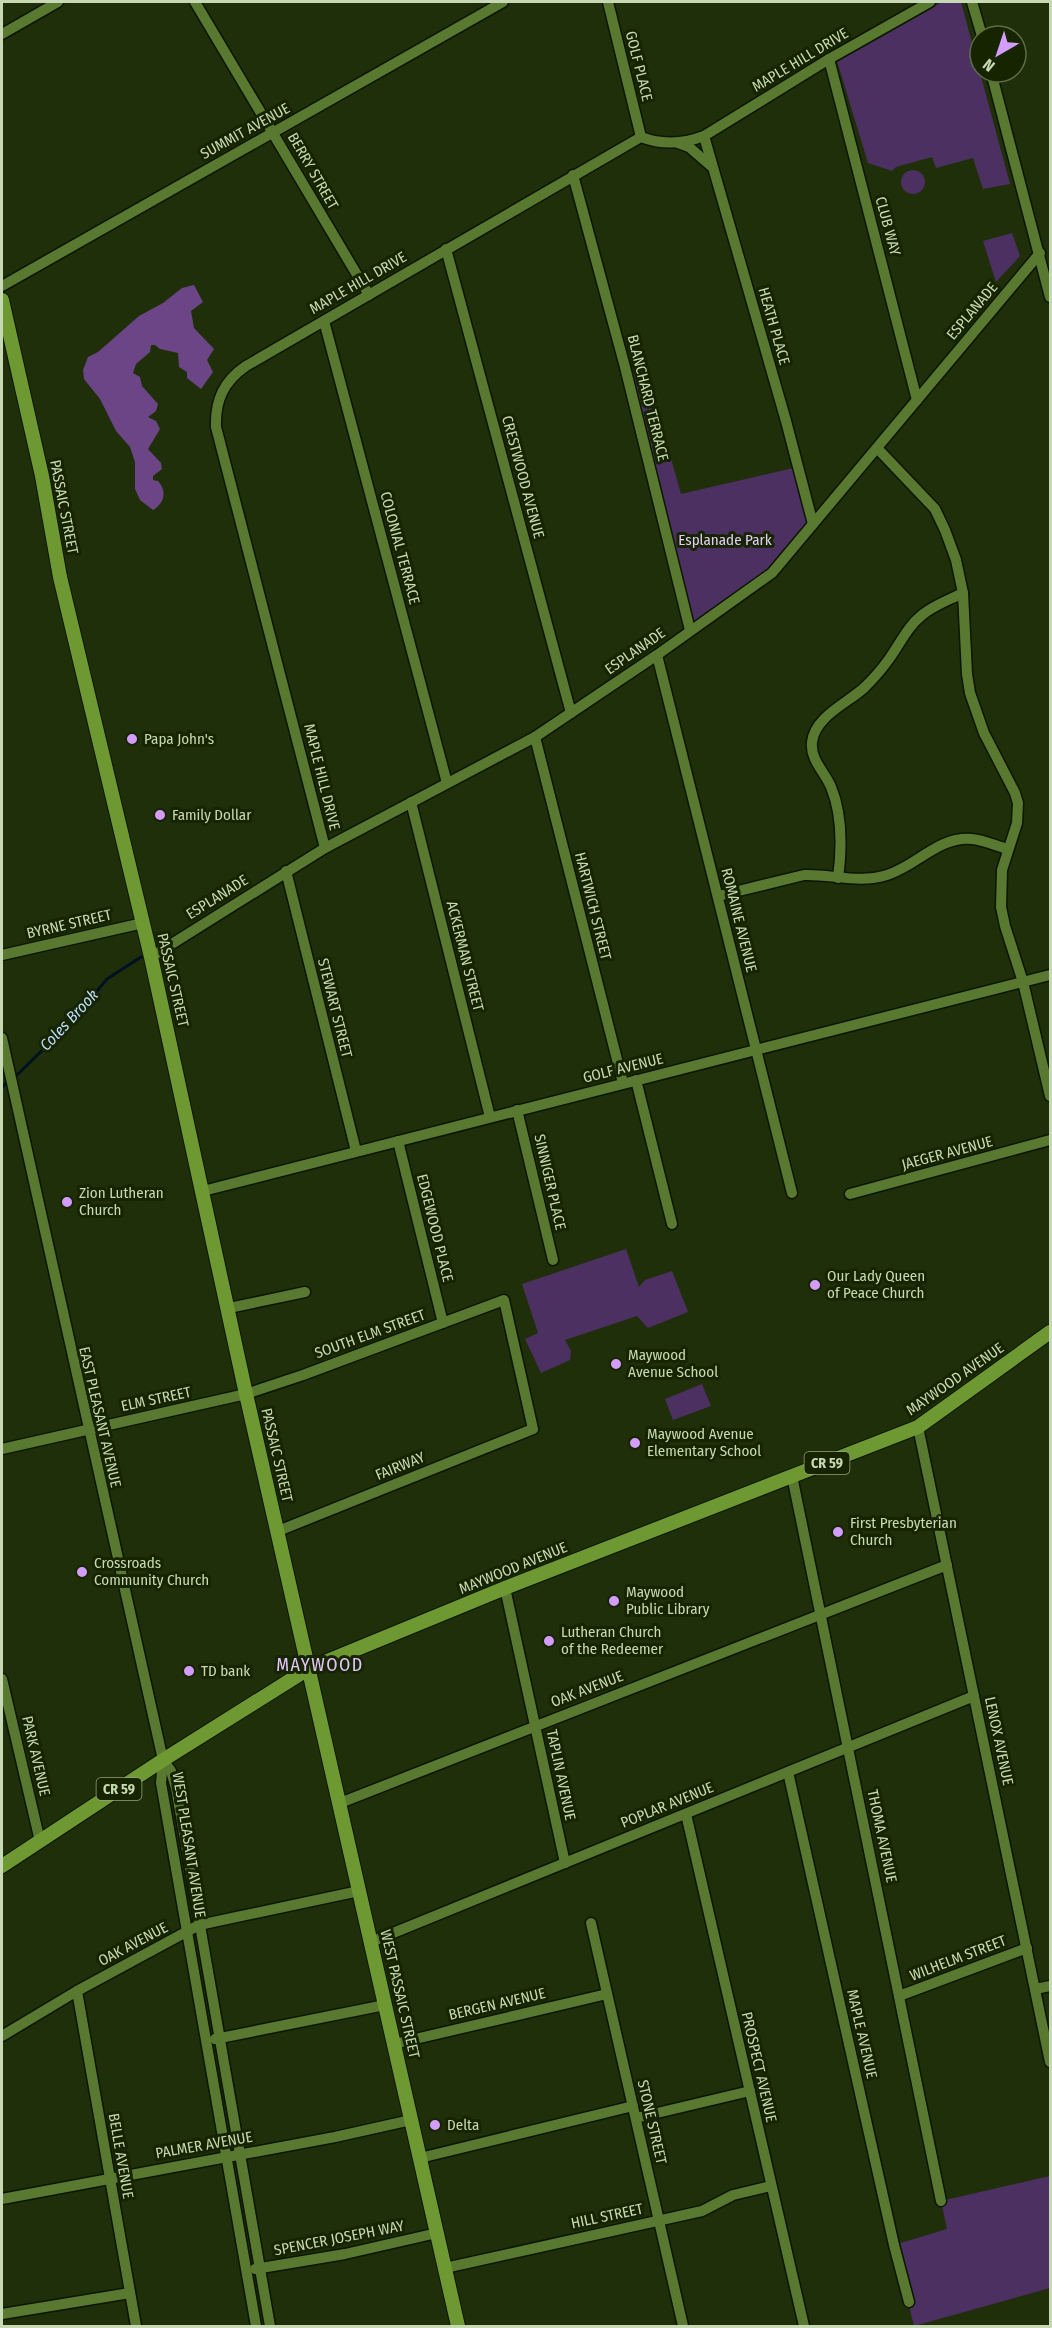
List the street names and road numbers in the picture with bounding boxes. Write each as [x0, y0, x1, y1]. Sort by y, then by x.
street label: MAPLE HILL DRIVE [749, 24, 851, 96]
street label: GOLF PLACE [622, 29, 656, 103]
street label: SUMMIT AVENUE [197, 99, 293, 163]
street label: BERRY STREET [284, 129, 342, 213]
street label: CLUB WAY [871, 195, 905, 258]
street label: MAPLE HILL DRIVE [306, 248, 410, 318]
street label: ESPLANADE [943, 279, 1001, 343]
street label: HEATH PLACE [754, 285, 794, 367]
street label: BLANCHARD TERRACE [624, 333, 672, 463]
street label: CRESTWOOD AVENUE [498, 414, 548, 540]
street label: PASSAIC STREET [46, 458, 82, 556]
street label: COLONIAL TERRACE [376, 490, 424, 606]
street label: ESPLANADE [601, 624, 669, 678]
street label: MAPLE HILL DRIVE [300, 722, 344, 832]
street label: HARTWICH STREET [571, 850, 615, 962]
street label: ROMAINE AVENUE [717, 866, 761, 974]
street label: ESPLANADE [183, 871, 251, 923]
street label: ACKERMAN STREET [443, 899, 487, 1013]
street label: BYRNE STREET [25, 906, 113, 942]
street label: PASSAIC STREET [153, 931, 193, 1029]
street label: STEWART STREET [314, 956, 356, 1060]
street label: GOLF AVENUE [581, 1049, 665, 1087]
street label: SINNIGER PLACE [530, 1132, 570, 1232]
street label: JAEGER AVENUE [900, 1132, 994, 1174]
street label: EDGEWOOD PLACE [413, 1172, 457, 1284]
street label: SOUTH ELM STREET [312, 1306, 428, 1362]
street label: MAYWOOD AVENUE [903, 1339, 1007, 1419]
street label: EAST PLEASANT AVENUE [75, 1345, 125, 1489]
street label: ELM STREET [119, 1383, 193, 1415]
street label: PASSAIC STREET [257, 1406, 297, 1504]
street label: FAIRWAY [373, 1448, 428, 1484]
road number: CR 59 [804, 1452, 850, 1474]
street label: MAYWOOD AVENUE [456, 1538, 570, 1598]
street label: OAK AVENUE [548, 1667, 626, 1711]
street label: LENOX AVENUE [981, 1695, 1017, 1787]
street label: PARK AVENUE [18, 1714, 54, 1798]
street label: TAPLIN AVENUE [543, 1728, 579, 1822]
street label: WEST PLEASANT AVENUE [169, 1771, 209, 1919]
road number: CR 59 [96, 1778, 142, 1800]
street label: POPLAR AVENUE [618, 1778, 716, 1832]
street label: THOMA AVENUE [863, 1788, 901, 1884]
street label: OAK AVENUE [95, 1918, 171, 1970]
street label: WEST PASSAIC STREET [376, 1928, 424, 2060]
street label: WILHELM STREET [907, 1931, 1009, 1985]
street label: BERGEN AVENUE [447, 1984, 547, 2024]
street label: MAPLE AVENUE [843, 1988, 881, 2080]
street label: PROSPECT AVENUE [738, 2010, 780, 2124]
street label: STONE STREET [634, 2078, 670, 2166]
street label: BELLE AVENUE [105, 2112, 137, 2200]
street label: PALMER AVENUE [154, 2128, 254, 2162]
street label: HILL STREET [569, 2200, 645, 2232]
street label: SPENCER JOSEPH WAY [272, 2216, 406, 2259]

